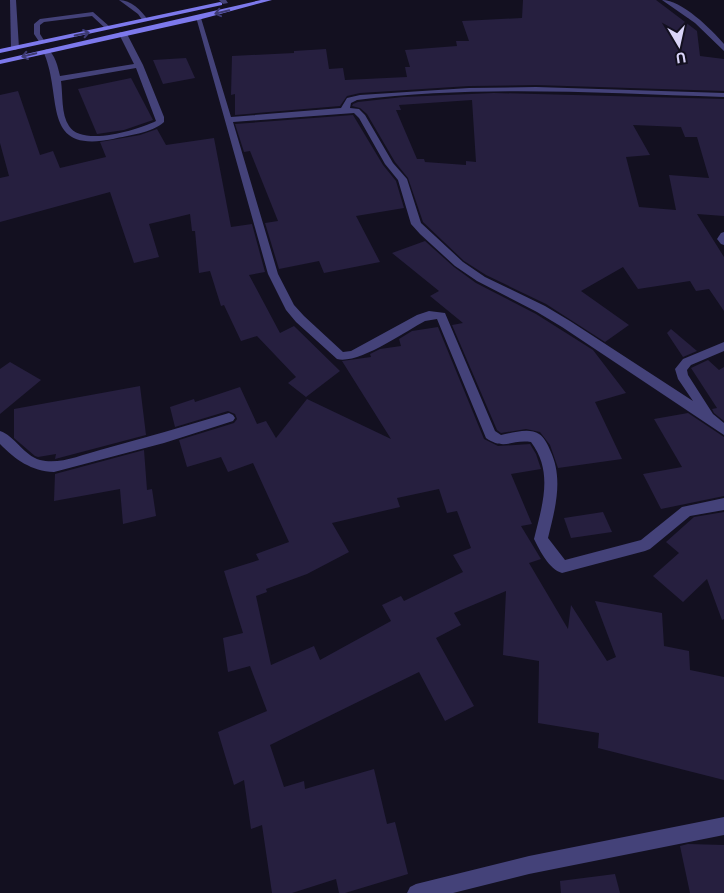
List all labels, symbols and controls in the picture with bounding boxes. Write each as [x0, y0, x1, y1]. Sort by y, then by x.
one-way arrow [214, 8, 230, 17]
north arrow [654, 20, 704, 70]
one-way arrow [73, 29, 89, 38]
text: U [675, 49, 687, 67]
one-way arrow [21, 51, 37, 60]

